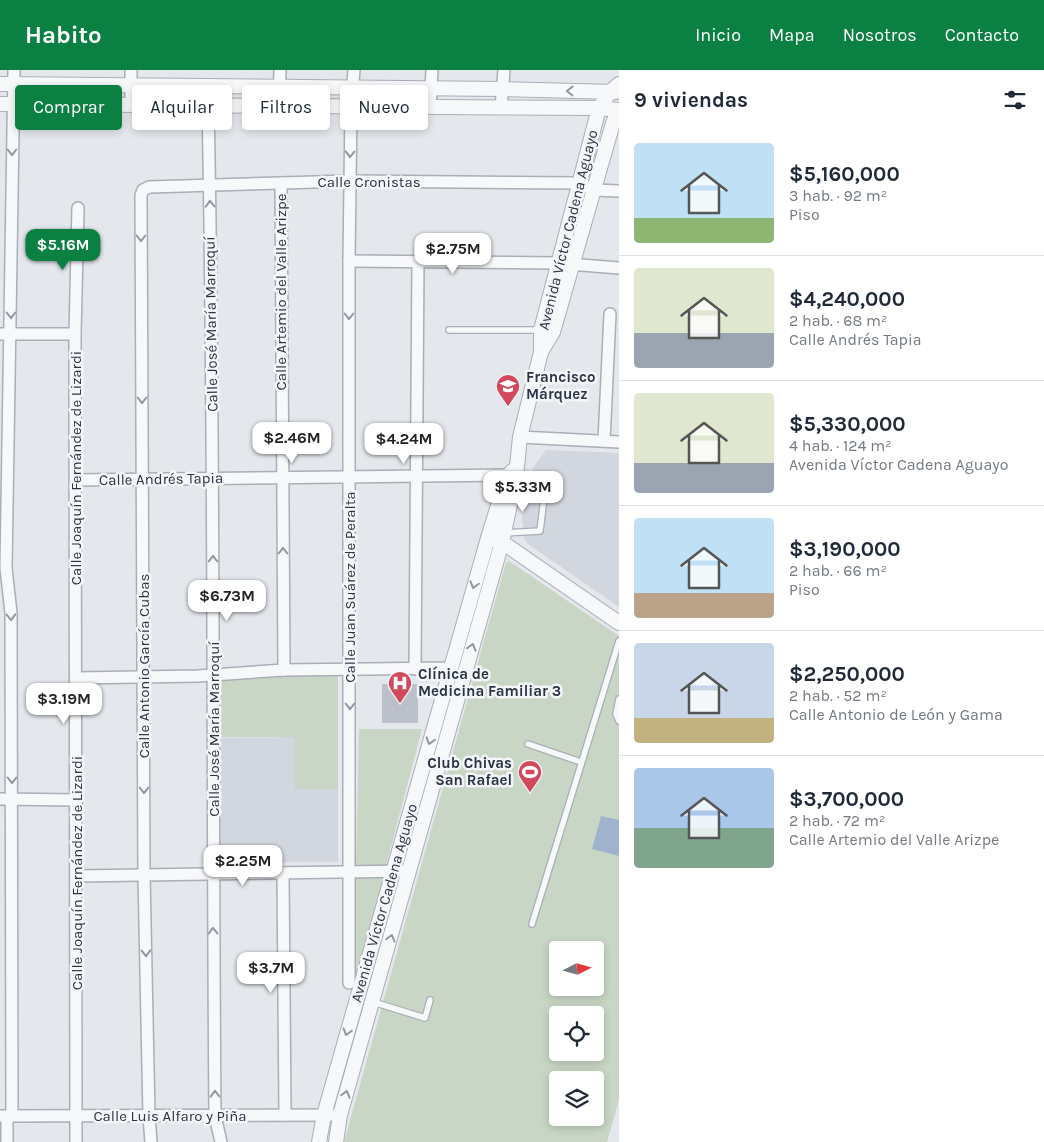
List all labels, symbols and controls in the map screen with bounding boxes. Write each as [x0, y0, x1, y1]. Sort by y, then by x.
text: Habito [25, 21, 102, 49]
text: Inicio [695, 24, 741, 46]
text: Mapa [769, 24, 815, 46]
text: Nosotros [843, 24, 917, 46]
text: Contacto [945, 24, 1019, 46]
chip: Comprar [15, 85, 122, 130]
chip: Alquilar [132, 85, 232, 130]
chip: Filtros [242, 85, 330, 130]
chip: Nuevo [340, 85, 428, 130]
one-way arrow [566, 85, 574, 96]
icon: filters [1001, 86, 1029, 114]
text: 9 viviendas [634, 88, 748, 112]
street label: Avenida Víctor Cadena Aguayo [534, 128, 602, 332]
one-way arrow [7, 149, 17, 157]
one-way arrow [345, 150, 355, 158]
text: $5,160,000 [789, 162, 900, 186]
icon: home [674, 163, 734, 223]
street label: Calle Cronistas [317, 173, 421, 191]
text: 3 hab. · 92 m² [789, 186, 887, 205]
street label: Calle Artemio del Valle Arizpe [272, 193, 290, 391]
one-way arrow [205, 200, 215, 208]
text: Piso [789, 205, 820, 224]
pin: $5.16M [22, 228, 104, 271]
pin: $2.75M [412, 232, 494, 275]
one-way arrow [136, 234, 146, 242]
text: $5.16M [36, 235, 90, 254]
street label: Calle José María Marroquí [200, 236, 222, 412]
text: $2.75M [425, 239, 481, 258]
text: $4,240,000 [789, 287, 905, 311]
icon: home [674, 288, 734, 348]
text: 2 hab. · 68 m² [789, 311, 888, 330]
one-way arrow [6, 312, 16, 319]
one-way arrow [344, 312, 354, 320]
text: Calle Andrés Tapia [789, 330, 921, 349]
street label: Calle Joaquín Fernández de Lizardi [67, 351, 85, 585]
place label: Francisco Márquez [526, 368, 595, 403]
school or university icon: Francisco Márquez [495, 373, 521, 407]
one-way arrow [137, 397, 147, 405]
text: $5,330,000 [789, 412, 906, 436]
icon: home [674, 413, 734, 473]
pin: $2.46M [251, 422, 333, 464]
pin: $4.24M [363, 422, 445, 465]
text: $2.46M [263, 428, 321, 447]
text: $4.24M [375, 429, 433, 448]
text: 4 hab. · 124 m² [789, 436, 892, 455]
text: Avenida Víctor Cadena Aguayo [789, 455, 1008, 474]
street label: Calle Andrés Tapia [99, 469, 223, 489]
pin: $5.33M [482, 470, 564, 513]
text: $5.33M [494, 477, 552, 496]
street label: Calle Juan Suárez de Peralta [341, 491, 359, 683]
text: $3,190,000 [789, 537, 901, 561]
icon: home [674, 538, 734, 598]
one-way arrow [278, 547, 288, 554]
one-way arrow [208, 555, 218, 562]
text: 2 hab. · 66 m² [789, 561, 887, 580]
street label: Calle Antonio García Cubas [135, 574, 153, 758]
pin: $6.73M [186, 580, 268, 622]
one-way arrow [470, 580, 480, 589]
text: Piso [789, 580, 820, 599]
text: $6.73M [199, 586, 255, 605]
one-way arrow [5, 613, 16, 621]
street label: Calle José María Marroquí [205, 641, 223, 817]
one-way arrow [467, 643, 477, 652]
text: $2,250,000 [789, 662, 905, 686]
icon: home [674, 663, 734, 723]
place label: Clínica de Medicina Familiar 3 [418, 665, 561, 700]
hospital icon: Clínica de Medicina Familiar 3 [387, 670, 413, 704]
pin: $3.19M [23, 682, 105, 725]
text: 2 hab. · 52 m² [789, 686, 887, 705]
text: $3.19M [37, 689, 91, 708]
one-way arrow [345, 702, 355, 710]
text: Calle Antonio de León y Gama [789, 705, 1003, 724]
one-way arrow [425, 737, 435, 745]
place label: Club Chivas San Rafael [427, 754, 512, 789]
street label: Calle Joaquín Fernández de Lizardi [68, 756, 86, 990]
sports icon: Club Chivas San Rafael [517, 759, 543, 793]
one-way arrow [7, 776, 17, 784]
one-way arrow [139, 787, 149, 795]
text: $3,700,000 [789, 787, 904, 811]
icon: home [674, 788, 734, 848]
street label: Avenida Víctor Cadena Aguayo [347, 802, 421, 1004]
text: 2 hab. · 72 m² [789, 811, 885, 830]
text: Calle Artemio del Valle Arizpe [789, 830, 999, 849]
pin: $2.25M [202, 844, 284, 887]
text: $2.25M [214, 851, 272, 870]
one-way arrow [208, 927, 218, 935]
one-way arrow [385, 935, 395, 943]
north arrow [549, 941, 604, 996]
map controls [549, 941, 604, 1126]
one-way arrow [141, 950, 151, 957]
pin: $3.7M [236, 952, 306, 994]
text: $3.7M [248, 958, 294, 977]
button: locate [549, 1006, 604, 1061]
one-way arrow [343, 1028, 353, 1036]
button: layers [549, 1071, 604, 1126]
one-way arrow [210, 1090, 220, 1098]
one-way arrow [341, 1091, 351, 1099]
street label: Calle Luis Alfaro y Piña [93, 1107, 247, 1125]

